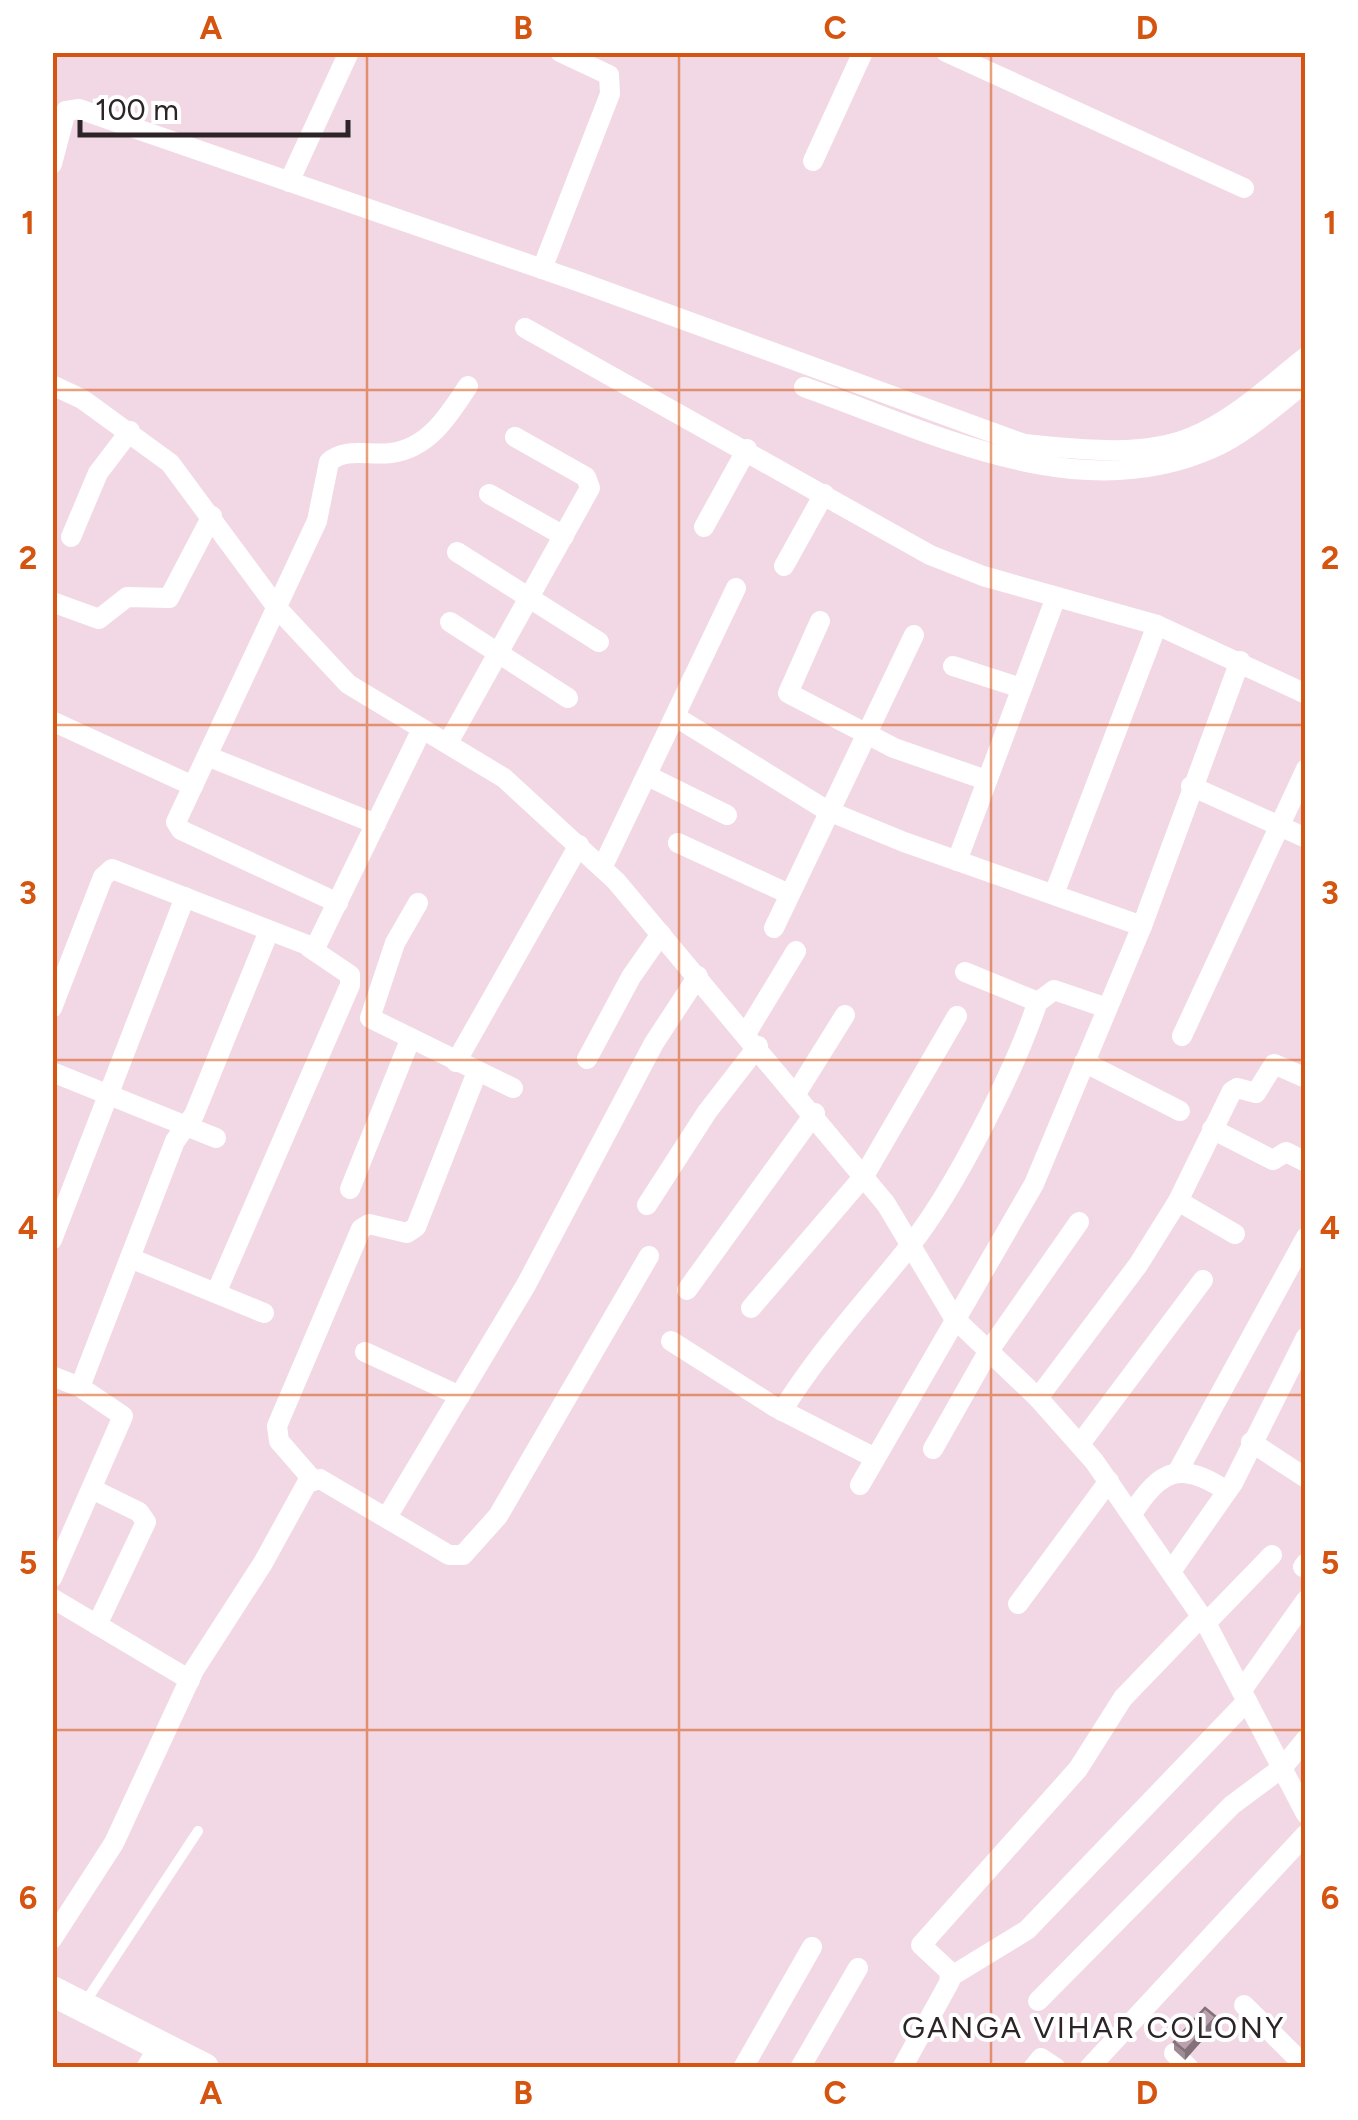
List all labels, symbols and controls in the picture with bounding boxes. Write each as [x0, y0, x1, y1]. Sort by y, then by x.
text: A [200, 9, 223, 47]
text: B [513, 9, 533, 47]
text: C [823, 9, 847, 47]
text: D [1136, 9, 1158, 47]
scale bar [80, 75, 348, 137]
text: 100 m [95, 91, 179, 128]
text: 1 [21, 204, 35, 242]
text: 1 [1323, 204, 1337, 242]
text: 2 [19, 539, 37, 577]
text: 2 [1321, 539, 1339, 577]
text: 3 [19, 874, 37, 912]
text: 3 [1321, 874, 1339, 912]
text: 4 [18, 1209, 38, 1247]
text: 4 [1320, 1209, 1340, 1247]
text: 5 [19, 1544, 37, 1582]
text: 5 [1321, 1544, 1339, 1582]
text: 6 [19, 1879, 37, 1917]
text: 6 [1321, 1879, 1339, 1917]
district label: GANGA VIHAR COLONY [902, 2009, 1286, 2046]
text: A [200, 2074, 223, 2112]
text: B [513, 2074, 533, 2112]
text: C [823, 2074, 847, 2112]
text: D [1136, 2074, 1158, 2112]

